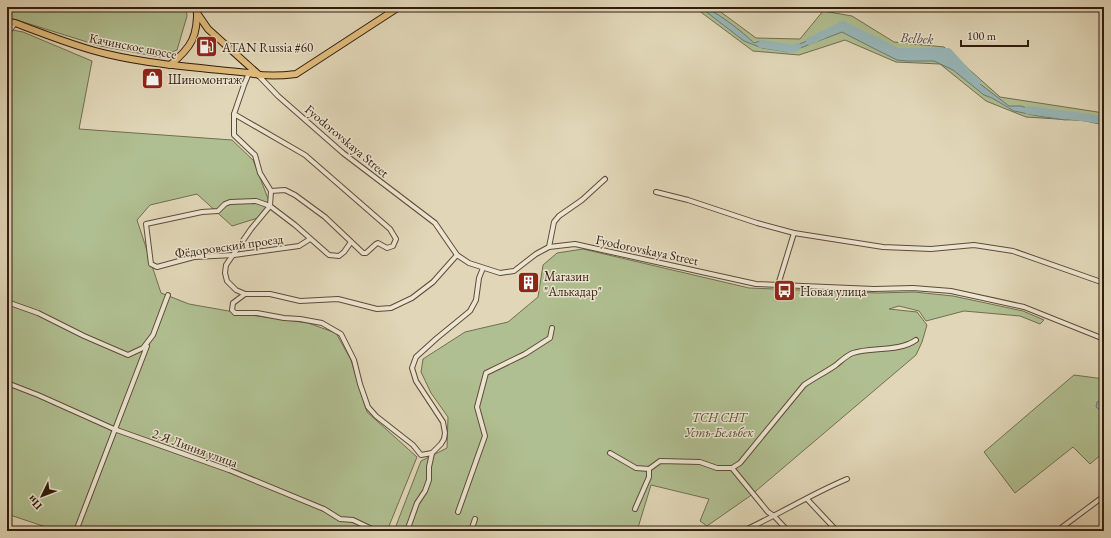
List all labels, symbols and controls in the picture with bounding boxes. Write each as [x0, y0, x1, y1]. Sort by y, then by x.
scale bar [961, 22, 1028, 48]
water label: Belbek [899, 28, 935, 48]
text: 100 m [967, 28, 997, 44]
street label: Качинское шоссе [88, 29, 178, 63]
fuel station icon: ATAN Russia #60 [194, 34, 220, 60]
place label: ATAN Russia #60 [221, 39, 313, 56]
shop icon: Шиномонтаж [139, 66, 165, 92]
place label: Шиномонтаж [168, 71, 242, 88]
street label: Fyodorovskaya Street [301, 101, 393, 181]
street label: Фёдоровский проезд [174, 230, 284, 262]
street label: Fyodorovskaya Street [594, 231, 700, 269]
place label: Магазин "Алькадар" [544, 268, 602, 300]
building icon: Магазин "Алькадар" [515, 270, 541, 296]
bus stop icon: Новая улица [771, 278, 797, 304]
place label: Новая улица [800, 283, 867, 300]
park label: ТСН СНТ Усть-Бельбек [684, 409, 754, 441]
street label: 2-Я Линия улица [150, 425, 241, 472]
north arrow [22, 476, 62, 516]
text: Пн [24, 492, 45, 513]

